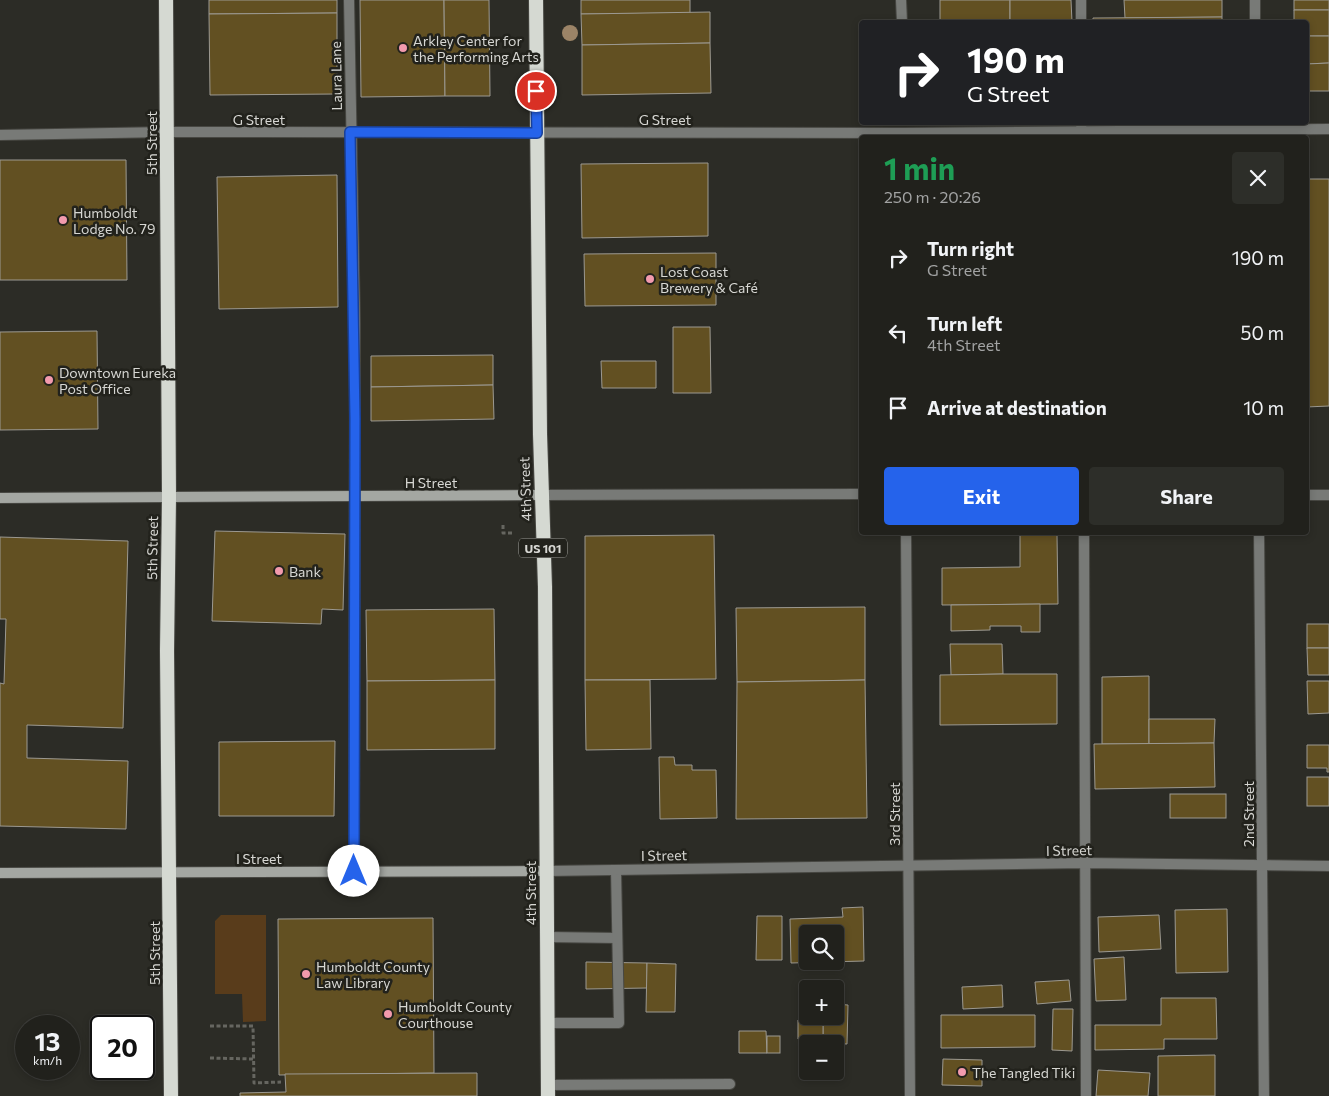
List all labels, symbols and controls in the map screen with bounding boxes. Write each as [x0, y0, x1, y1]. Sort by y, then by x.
place label: Arkley Center for the Performing Arts [413, 32, 539, 65]
text: 190 m [967, 37, 1065, 80]
icon: right [884, 40, 949, 105]
street label: Laura Lane [327, 41, 345, 111]
marker: Arkley Center for the Performing Arts [397, 42, 409, 54]
pin [515, 70, 557, 112]
icon: arrive [522, 77, 550, 105]
text: G Street [967, 80, 1050, 107]
street label: 5th Street [143, 111, 160, 175]
street label: G Street [233, 111, 286, 128]
street label: G Street [639, 111, 692, 128]
text: 1 min [884, 149, 955, 186]
button: close [1232, 152, 1284, 204]
text: 250 m · 20:26 [884, 187, 981, 206]
place label: Humboldt Lodge No. 79 [73, 204, 155, 237]
marker: Humboldt Lodge No. 79 [57, 214, 69, 226]
text: Turn right [927, 237, 1014, 260]
icon: right [884, 244, 912, 272]
text: 190 m [1232, 246, 1284, 269]
text: G Street [927, 260, 987, 279]
place label: Lost Coast Brewery & Café [660, 263, 758, 296]
marker: Lost Coast Brewery & Café [644, 273, 656, 285]
text: Turn left [927, 312, 1002, 335]
icon: left [884, 319, 912, 347]
text: 50 m [1240, 321, 1284, 344]
text: 4th Street [927, 335, 1001, 354]
place label: Downtown Eureka Post Office [59, 364, 176, 397]
marker: Downtown Eureka Post Office [43, 374, 55, 386]
icon: arrive [884, 394, 912, 422]
text: Arrive at destination [927, 396, 1107, 419]
text: 10 m [1243, 396, 1284, 419]
street label: 4th Street [515, 456, 535, 521]
button: Exit [884, 467, 1079, 525]
button: Share [1089, 467, 1284, 525]
street label: H Street [405, 474, 458, 491]
street label: 5th Street [143, 516, 161, 580]
road number: US 101 [519, 538, 567, 558]
place label: Bank [289, 563, 321, 580]
marker: Bank [273, 565, 285, 577]
street label: 2nd Street [1240, 781, 1257, 847]
street label: 3rd Street [886, 782, 903, 846]
street label: I Street [1046, 841, 1092, 859]
position arrow [327, 844, 379, 896]
street label: I Street [641, 846, 687, 864]
street label: I Street [236, 850, 282, 867]
street label: 4th Street [522, 861, 539, 925]
street label: 5th Street [146, 921, 163, 985]
map controls [799, 925, 844, 1080]
button: search [799, 925, 844, 970]
place label: Humboldt County Law Library [316, 958, 430, 991]
marker: Humboldt County Law Library [300, 968, 312, 980]
button: + [799, 980, 844, 1025]
place label: Humboldt County Courthouse [398, 998, 512, 1031]
marker: Humboldt County Courthouse [382, 1008, 394, 1020]
speed limit sign: 20 [90, 1015, 155, 1080]
text: 13 [35, 1026, 60, 1056]
button: − [799, 1035, 844, 1080]
text: km/h [33, 1053, 62, 1067]
place label: The Tangled Tiki [972, 1064, 1075, 1081]
marker: The Tangled Tiki [956, 1066, 968, 1078]

